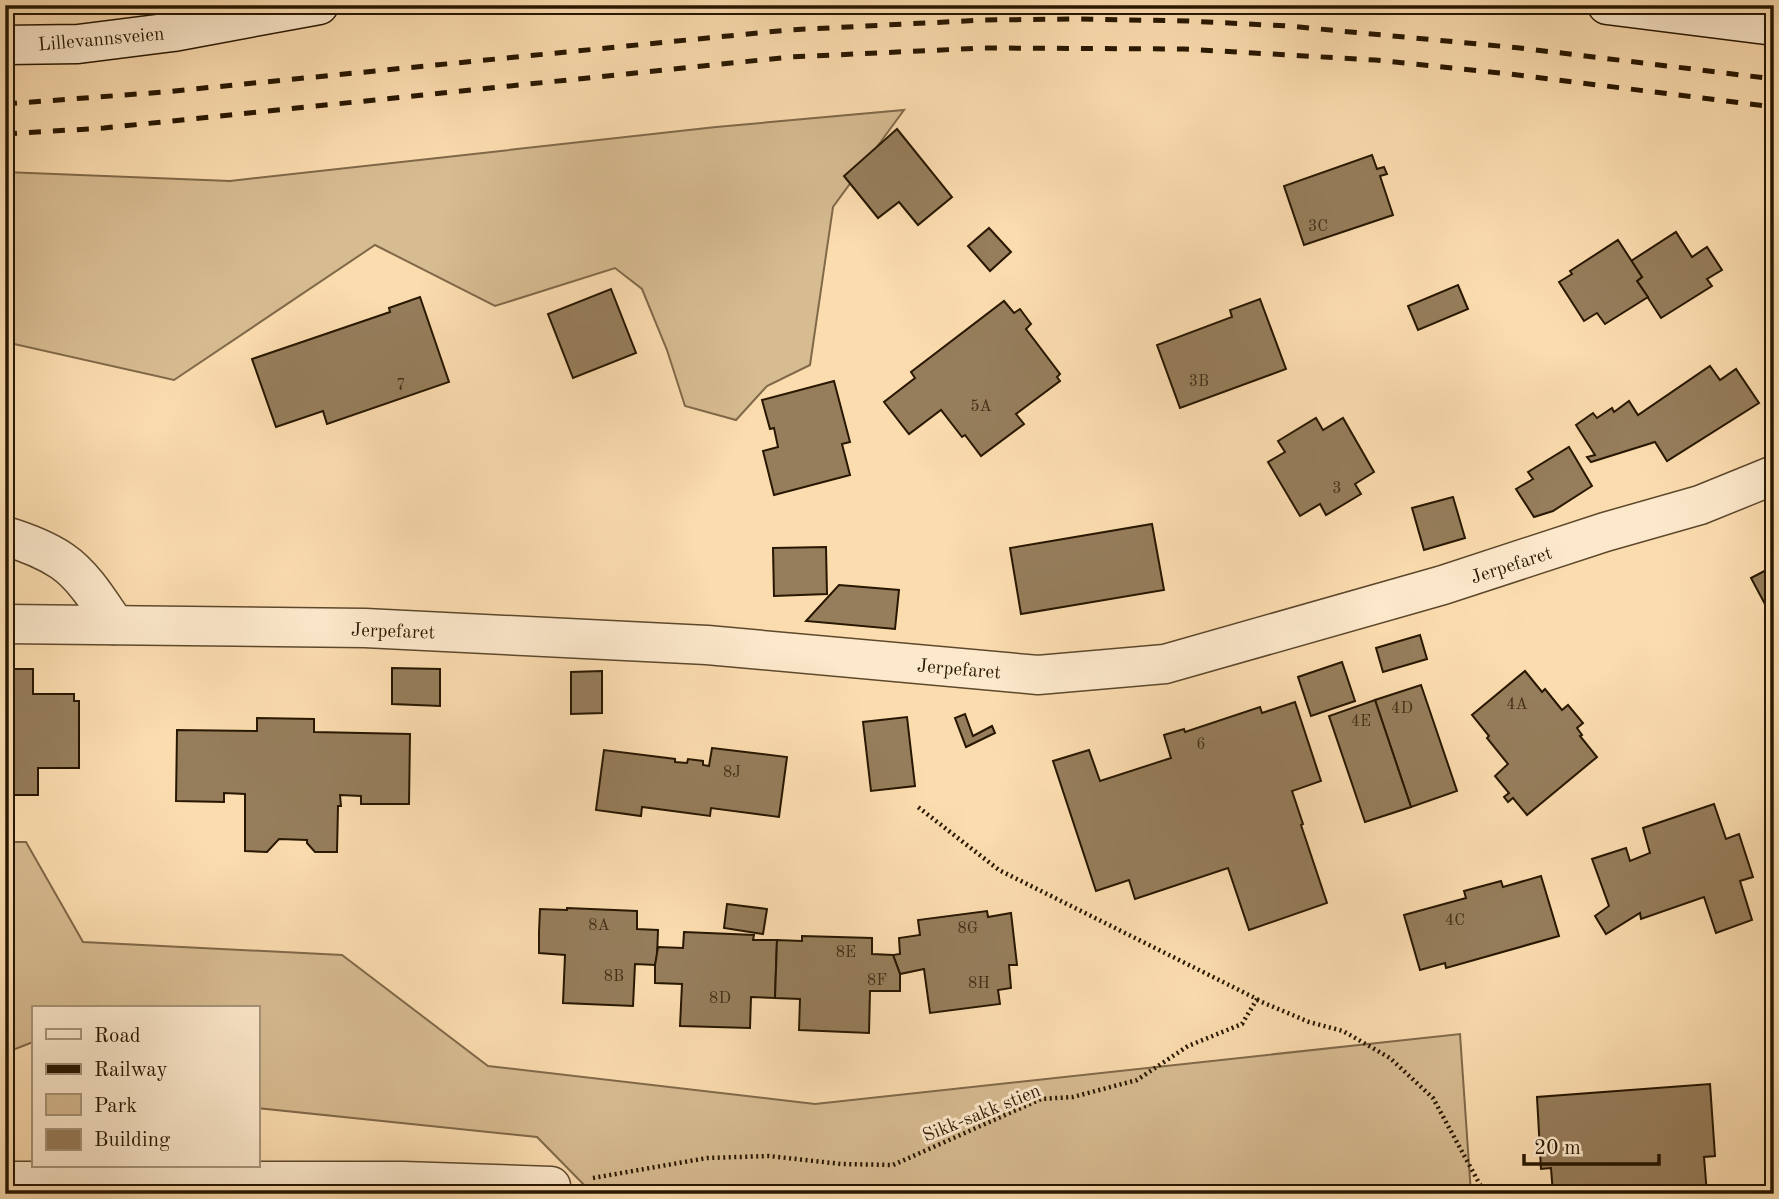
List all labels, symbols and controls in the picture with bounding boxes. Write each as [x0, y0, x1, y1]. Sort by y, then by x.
street label: Lillevannsveien [37, 26, 165, 55]
house number: 3C [1308, 219, 1328, 235]
house number: 3B [1189, 374, 1209, 390]
house number: 7 [396, 378, 406, 394]
house number: 5A [970, 399, 992, 415]
house number: 3 [1332, 481, 1342, 497]
street label: Jerpefaret [1469, 544, 1555, 588]
street label: Jerpefaret [350, 622, 435, 643]
street label: Jerpefaret [916, 657, 1002, 684]
house number: 4A [1506, 697, 1528, 713]
house number: 4D [1391, 701, 1413, 717]
house number: 4E [1351, 714, 1371, 730]
house number: 6 [1196, 737, 1206, 753]
house number: 8J [723, 765, 741, 781]
house number: 4C [1445, 913, 1465, 929]
house number: 8A [588, 918, 610, 934]
house number: 8G [958, 921, 979, 937]
house number: 8E [836, 945, 856, 961]
house number: 8B [604, 969, 624, 985]
house number: 8F [867, 973, 887, 989]
house number: 8H [968, 976, 990, 992]
house number: 8D [709, 991, 731, 1007]
legend [32, 1006, 259, 1168]
text: Road [94, 1026, 141, 1047]
text: Railway [94, 1060, 168, 1081]
street label: Sikk-sakk stien [920, 1082, 1044, 1147]
text: Park [94, 1096, 137, 1117]
scale bar [1524, 1122, 1658, 1166]
text: Building [94, 1130, 171, 1151]
text: 20 m [1534, 1138, 1581, 1159]

